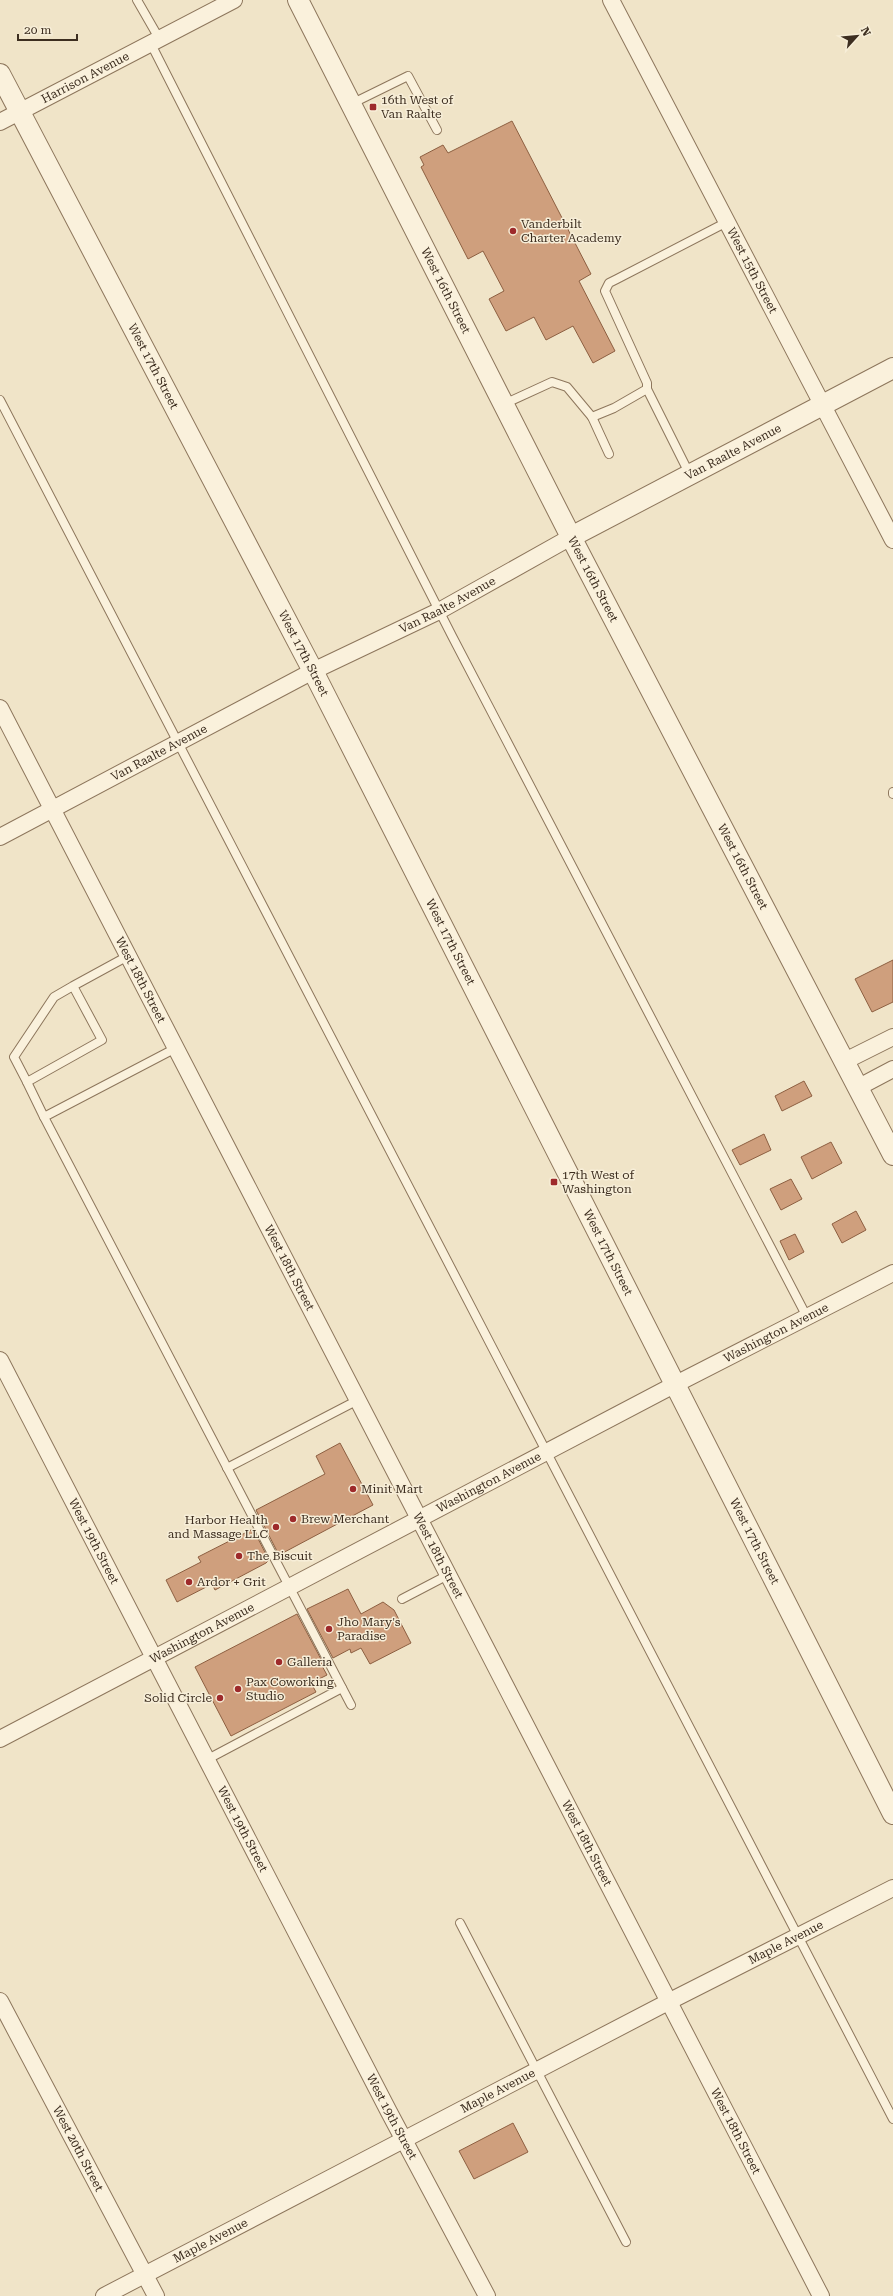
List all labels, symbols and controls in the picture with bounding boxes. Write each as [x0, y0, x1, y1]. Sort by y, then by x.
scale bar [18, 16, 77, 42]
north arrow [837, 16, 877, 56]
text: 20 m [24, 23, 51, 37]
text: N [858, 25, 873, 39]
street label: Harrison Avenue [39, 49, 132, 106]
place label: 16th West of Van Raalte [381, 93, 453, 121]
marker: 16th West of Van Raalte [368, 102, 378, 112]
place label: Vanderbilt Charter Academy [521, 217, 622, 245]
street label: West 15th Street [724, 225, 781, 316]
marker: Vanderbilt Charter Academy [508, 226, 518, 236]
street label: West 16th Street [418, 245, 474, 336]
street label: West 17th Street [125, 321, 182, 412]
street label: Van Raalte Avenue [682, 421, 784, 483]
street label: West 16th Street [565, 534, 621, 625]
street label: Van Raalte Avenue [397, 574, 498, 636]
street label: West 17th Street [275, 608, 332, 699]
street label: Van Raalte Avenue [109, 721, 210, 784]
street label: West 16th Street [715, 821, 771, 912]
street label: West 17th Street [423, 897, 478, 988]
street label: West 18th Street [113, 935, 169, 1026]
place label: 17th West of Washington [562, 1168, 634, 1196]
marker: 17th West of Washington [549, 1177, 559, 1187]
street label: West 17th Street [580, 1207, 636, 1298]
street label: West 18th Street [261, 1222, 318, 1313]
street label: Washington Avenue [721, 1300, 831, 1365]
street label: Washington Avenue [434, 1449, 544, 1515]
place label: Minit Mart [361, 1482, 423, 1496]
marker: Minit Mart [348, 1484, 358, 1494]
street label: West 19th Street [66, 1496, 122, 1587]
street label: West 17th Street [727, 1496, 783, 1587]
street label: West 18th Street [410, 1510, 466, 1601]
place label: Brew Merchant [301, 1512, 390, 1526]
place label: Harbor Health and Massage LLC [168, 1513, 268, 1541]
marker: Brew Merchant [288, 1514, 298, 1524]
marker: Harbor Health and Massage LLC [271, 1522, 281, 1532]
place label: The Biscuit [247, 1549, 313, 1563]
marker: The Biscuit [234, 1551, 244, 1561]
place label: Ardor + Grit [197, 1575, 266, 1589]
marker: Ardor + Grit [184, 1577, 194, 1587]
street label: Washington Avenue [147, 1600, 257, 1666]
place label: Jho Mary's Paradise [337, 1615, 401, 1643]
marker: Jho Mary's Paradise [324, 1624, 334, 1634]
place label: Galleria [287, 1655, 333, 1669]
marker: Galleria [274, 1657, 284, 1667]
place label: Pax Coworking Studio [246, 1675, 334, 1703]
marker: Pax Coworking Studio [233, 1684, 243, 1694]
place label: Solid Circle [144, 1691, 212, 1705]
marker: Solid Circle [215, 1693, 225, 1703]
street label: West 19th Street [215, 1784, 271, 1875]
street label: West 18th Street [559, 1798, 615, 1889]
street label: Maple Avenue [746, 1917, 826, 1967]
street label: Maple Avenue [458, 2065, 538, 2116]
street label: West 19th Street [363, 2071, 420, 2162]
street label: West 18th Street [708, 2086, 764, 2177]
street label: West 20th Street [50, 2103, 107, 2194]
street label: Maple Avenue [171, 2215, 250, 2266]

